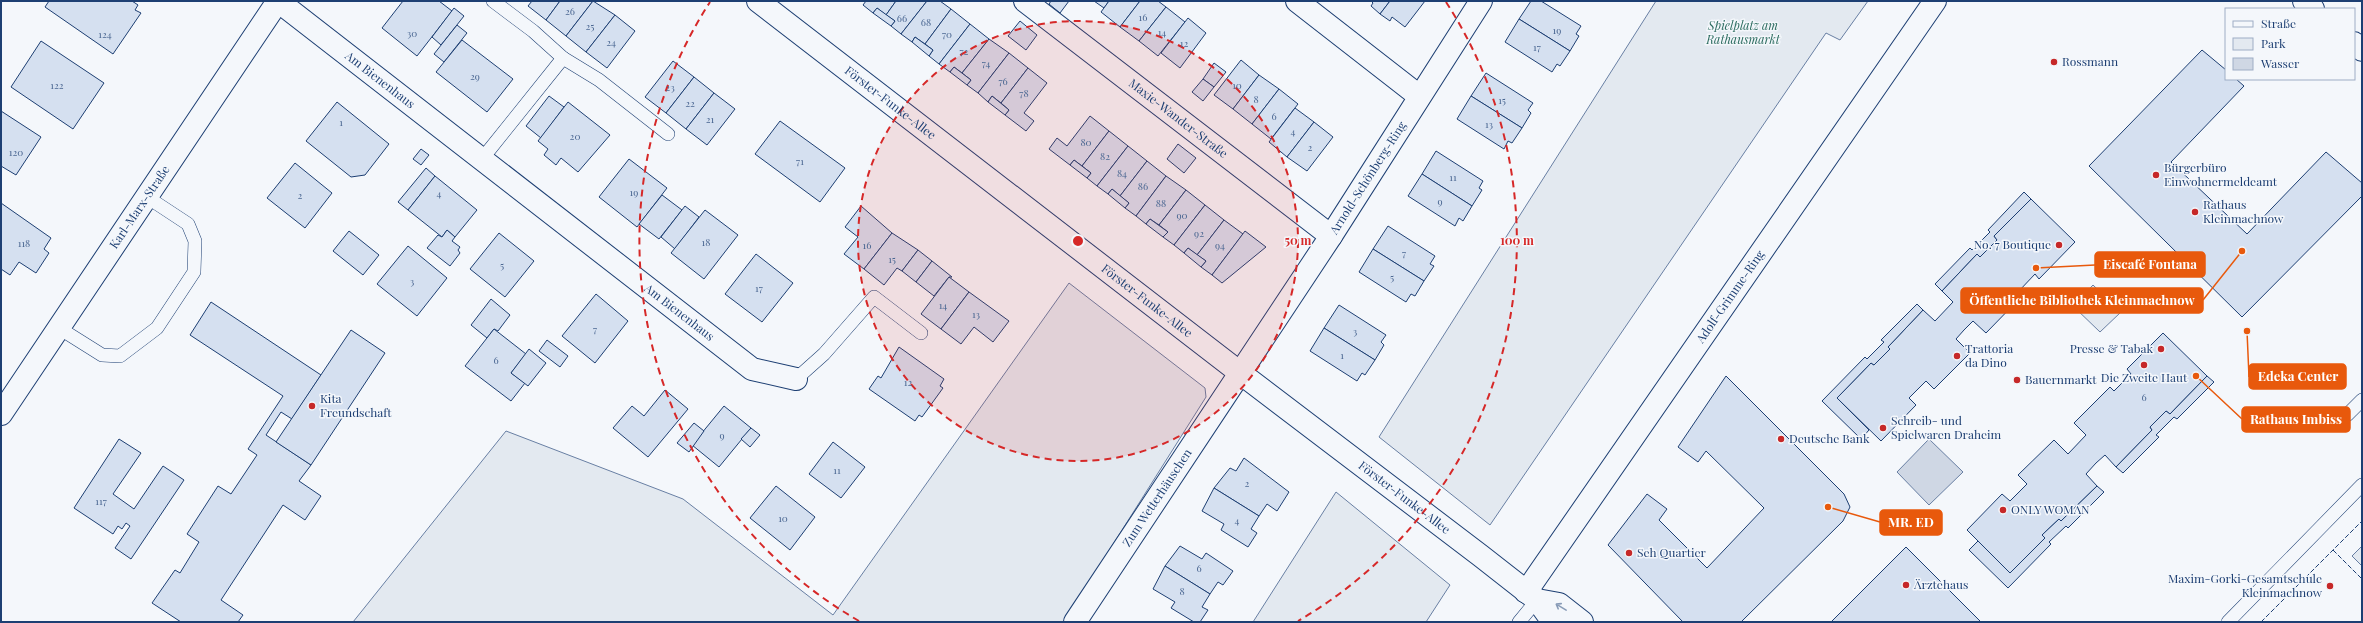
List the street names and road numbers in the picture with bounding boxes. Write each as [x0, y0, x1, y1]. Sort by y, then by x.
street label: Am Bienenhaus [342, 47, 419, 111]
street label: Förster-Funke-Allee [842, 62, 940, 142]
street label: Maxie-Wander-Straße [1126, 75, 1231, 161]
street label: Arnold-Schönberg-Ring [1325, 117, 1410, 238]
street label: Karl-Marx-Straße [105, 162, 173, 251]
street label: Adolf-Grimme-Ring [1691, 246, 1768, 347]
street label: Förster-Funke-Allee [1099, 260, 1196, 340]
street label: Am Bienenhaus [641, 279, 718, 344]
street label: Zum Wetterhäuschen [1118, 445, 1195, 549]
street label: Förster-Funke-Allee [1356, 457, 1454, 537]

